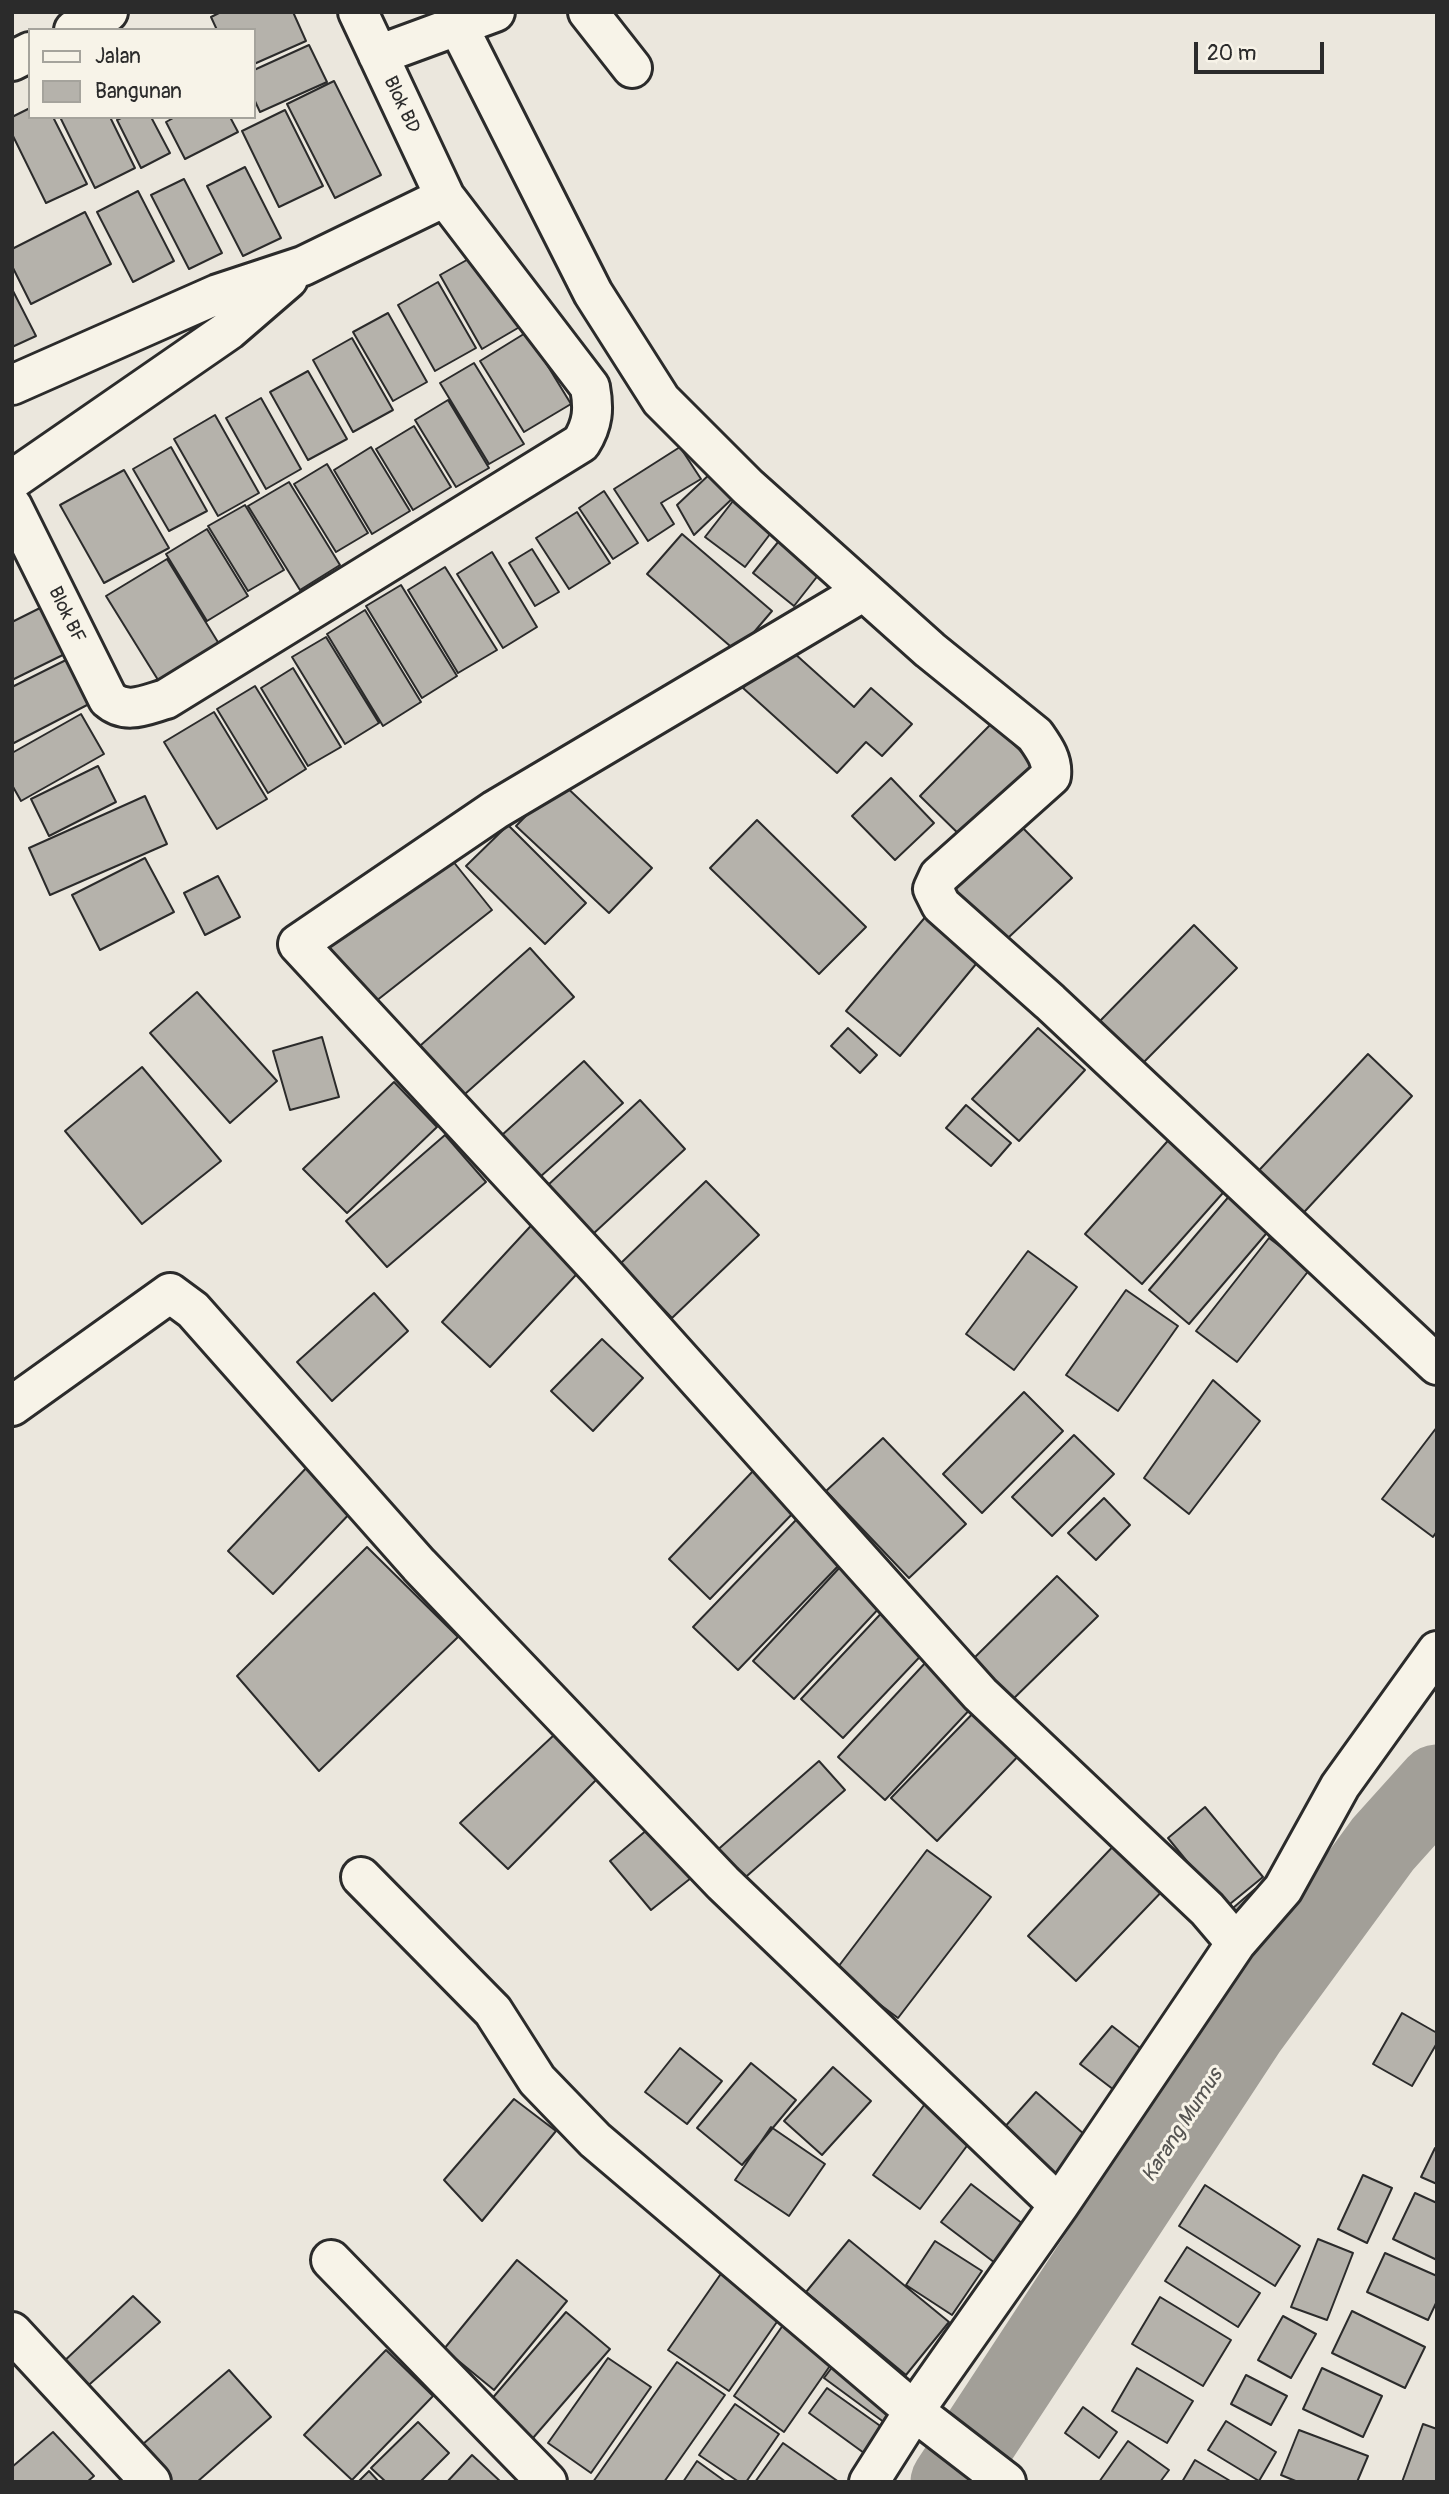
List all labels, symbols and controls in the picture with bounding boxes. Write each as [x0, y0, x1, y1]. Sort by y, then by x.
legend [28, 28, 256, 119]
scale bar [1197, 28, 1326, 72]
text: 20 m [1207, 40, 1256, 67]
text: Jalan [95, 43, 141, 70]
street label: Blok BD [378, 73, 424, 137]
text: Bangunan [95, 78, 182, 105]
street label: Blok BF [43, 583, 89, 647]
water label: Karang Mumus [1137, 2065, 1229, 2187]

